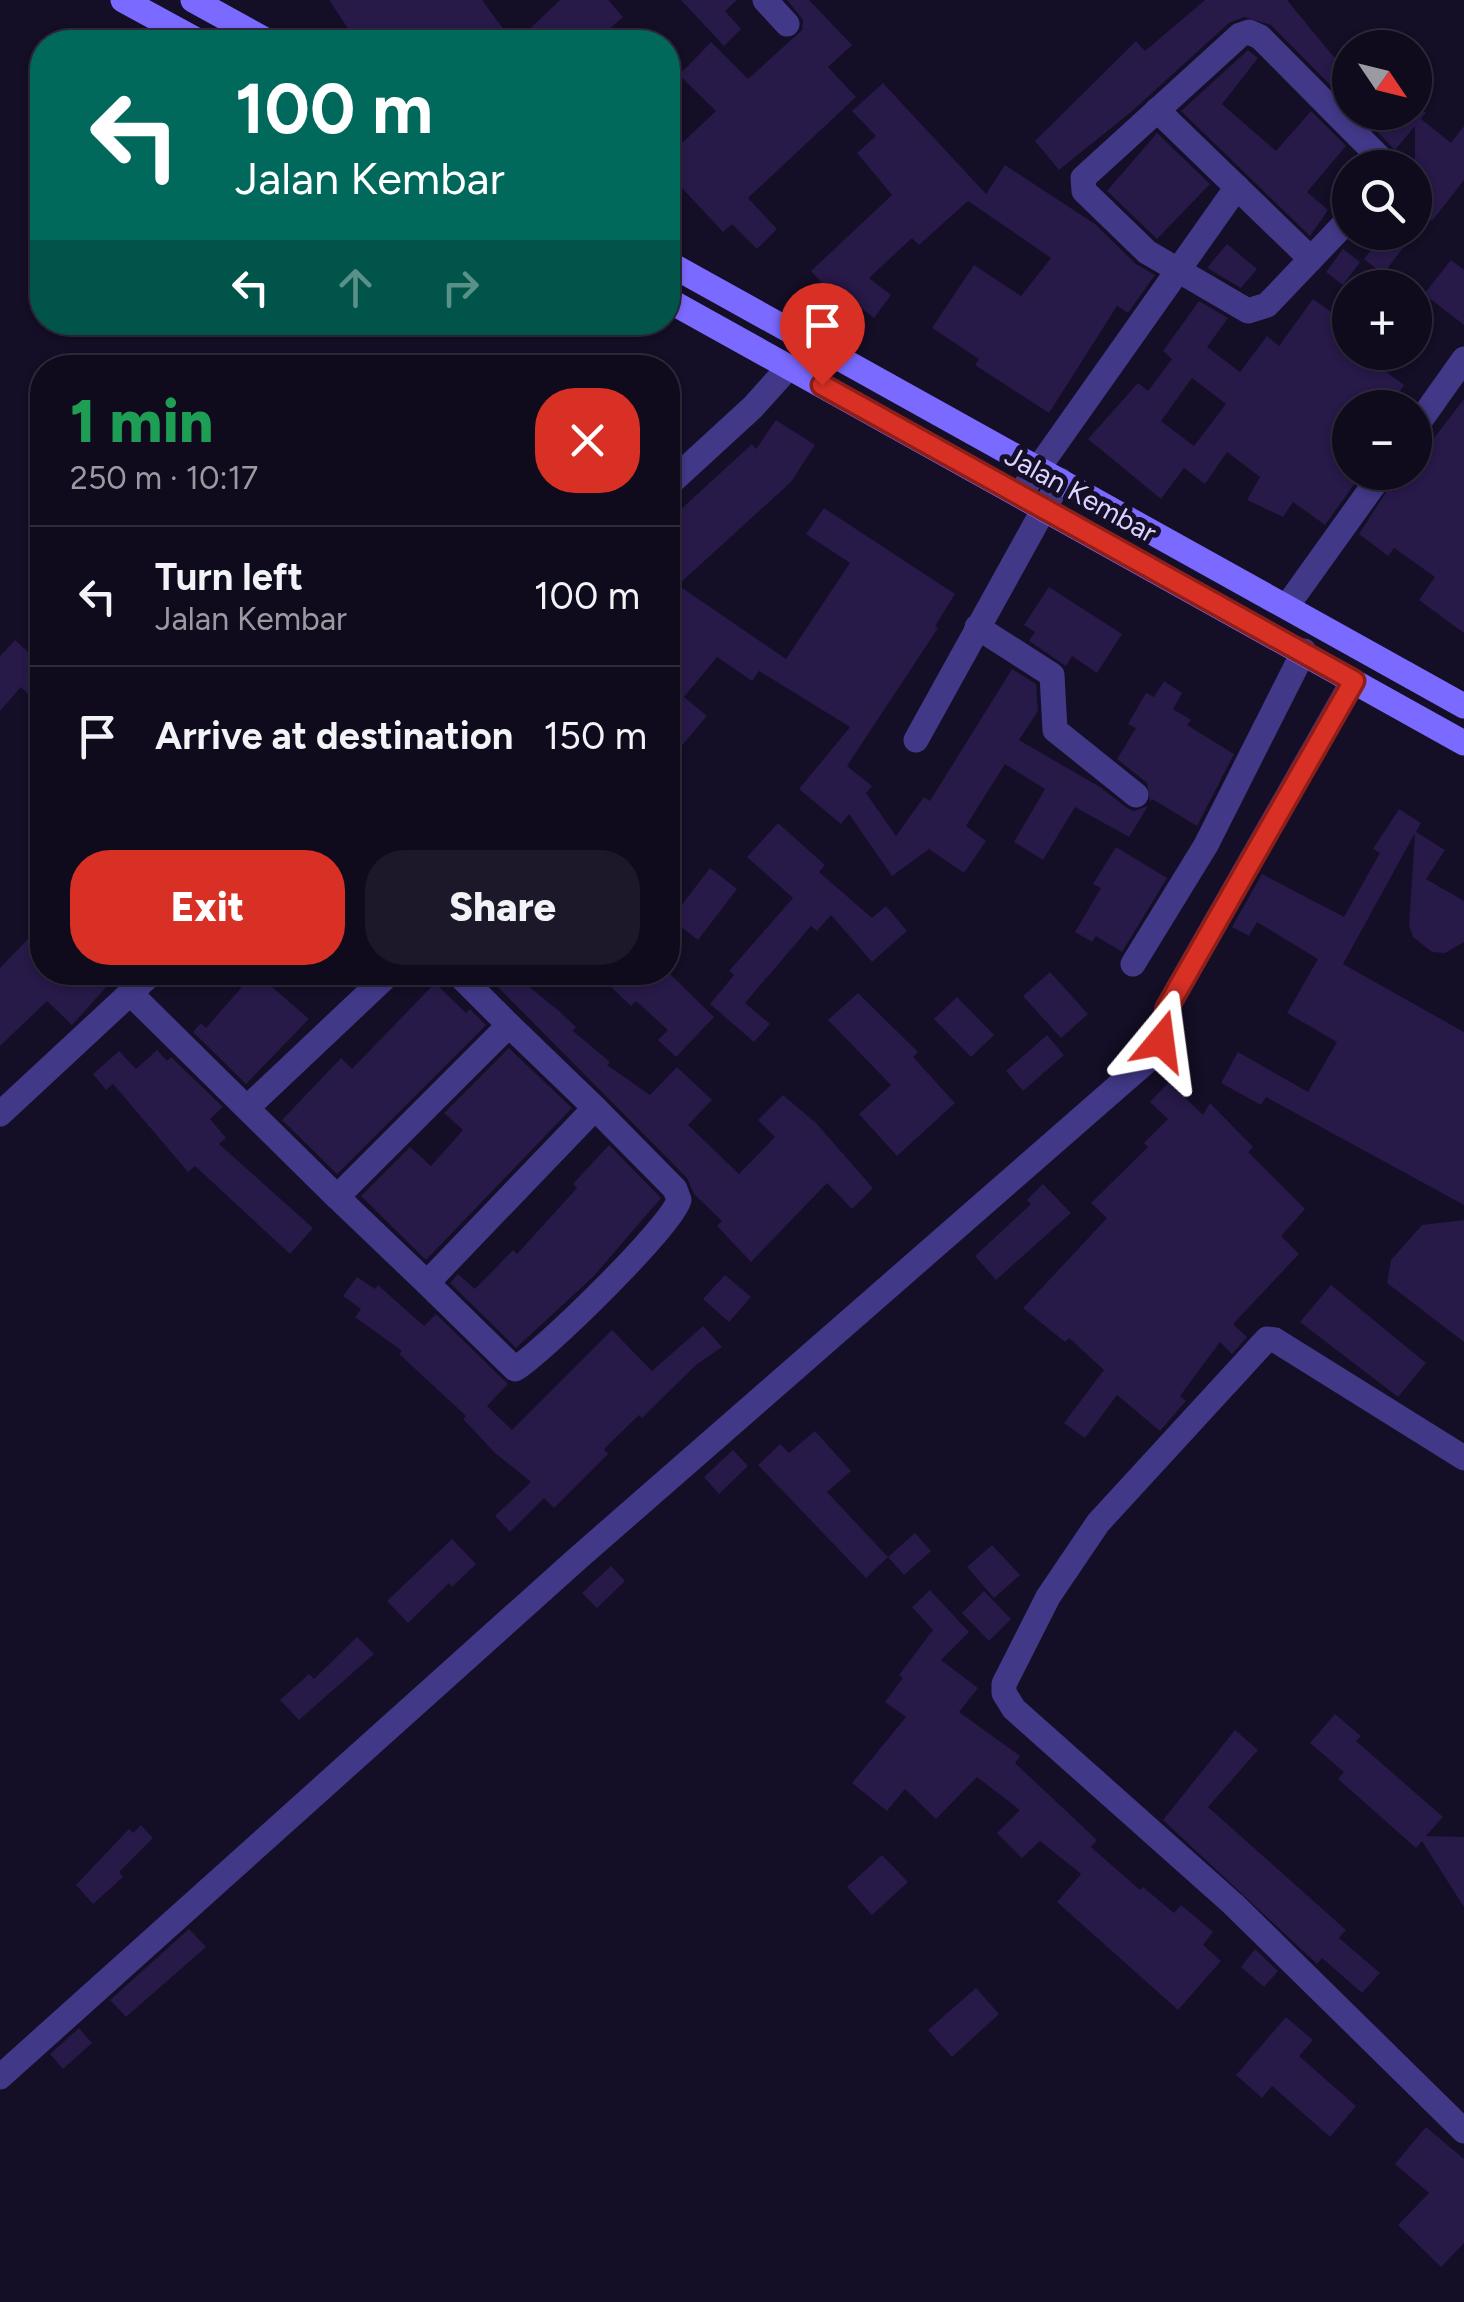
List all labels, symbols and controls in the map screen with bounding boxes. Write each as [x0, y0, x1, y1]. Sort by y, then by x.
north arrow [1332, 30, 1432, 130]
map controls [1332, 30, 1432, 490]
text: 100 m [235, 66, 433, 151]
icon: left [70, 70, 200, 200]
button: search [1332, 150, 1432, 250]
text: Jalan Kembar [235, 151, 505, 205]
icon: left [223, 260, 278, 315]
icon: ahead [328, 260, 383, 315]
icon: right [433, 260, 488, 315]
button: + [1332, 270, 1432, 370]
pin [780, 283, 865, 386]
icon: arrive [795, 298, 850, 353]
text: 1 min [70, 385, 213, 457]
button: close [535, 388, 640, 493]
button: − [1332, 390, 1432, 490]
street label: Jalan Kembar [999, 438, 1163, 550]
text: 250 m · 10:17 [70, 459, 258, 497]
text: Turn left [155, 554, 303, 600]
icon: left [70, 569, 125, 624]
text: 100 m [534, 573, 640, 619]
text: Jalan Kembar [155, 600, 347, 638]
icon: arrive [70, 709, 125, 764]
text: Arrive at destination [155, 713, 513, 759]
text: 150 m [543, 713, 647, 759]
button: Exit [70, 850, 345, 965]
button: Share [365, 850, 640, 965]
position arrow [1109, 989, 1213, 1093]

